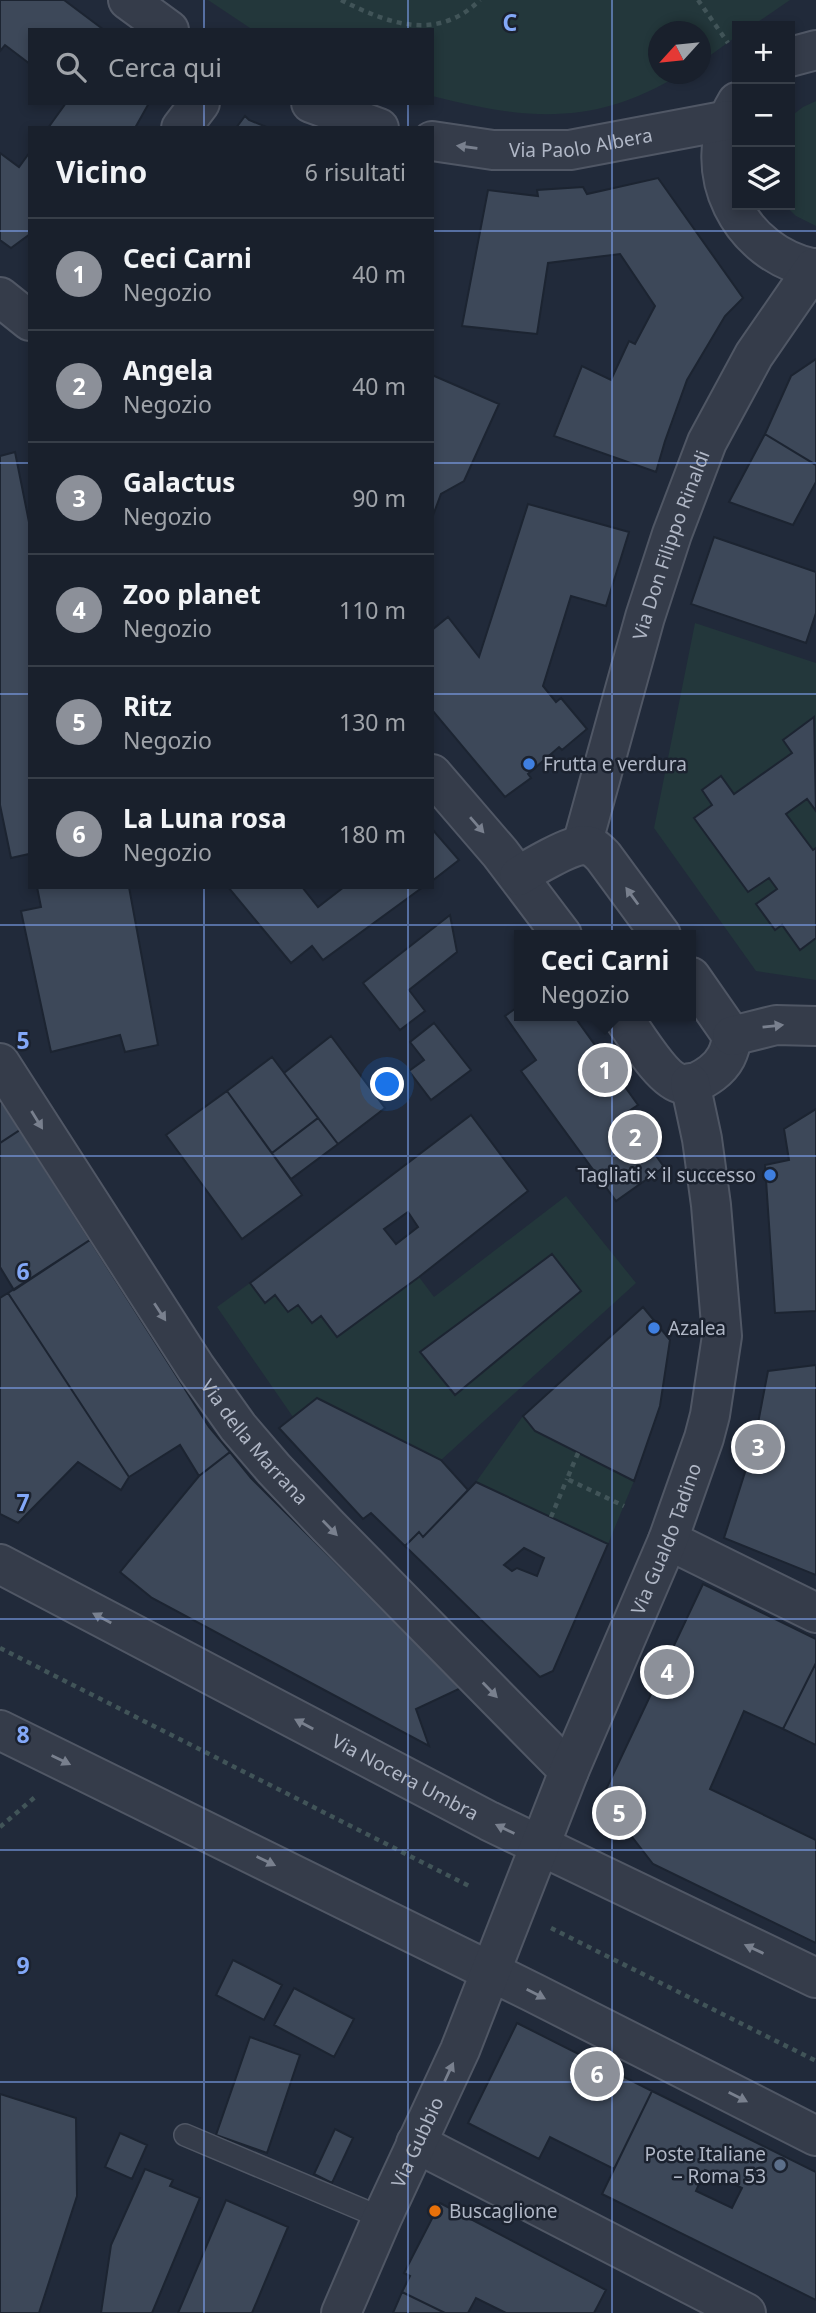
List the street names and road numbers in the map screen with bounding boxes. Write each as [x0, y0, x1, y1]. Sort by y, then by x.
street label: Via Paolo Albera [509, 122, 655, 163]
street label: Via Don Filippo Rinaldi [626, 446, 716, 643]
street label: Via della Marrana [195, 1374, 314, 1510]
street label: Via Gualdo Tadino [625, 1459, 707, 1619]
street label: Via Nocera Umbra [328, 1728, 483, 1826]
street label: Via Gubbio [385, 2093, 449, 2192]

